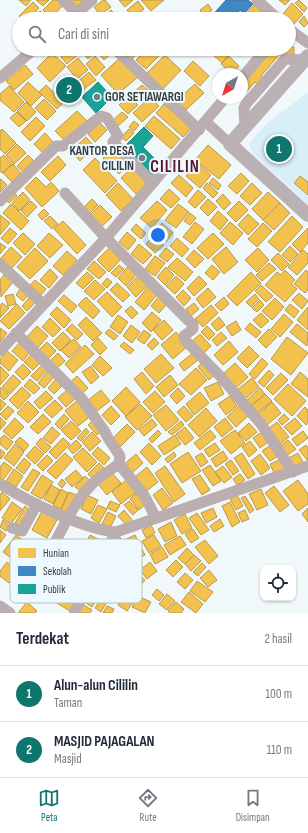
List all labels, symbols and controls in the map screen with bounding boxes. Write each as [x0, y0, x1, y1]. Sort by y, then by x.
search box [12, 12, 296, 56]
icon: search [26, 23, 48, 45]
text: Cari di sini [58, 25, 109, 44]
north arrow [212, 68, 248, 104]
pin: 2 [56, 75, 82, 105]
place label: GOR SETIAWARGI [105, 89, 184, 105]
marker: GOR SETIAWARGI [92, 92, 102, 102]
pin: 1 [266, 134, 292, 164]
place label: KANTOR DESA CILILIN [69, 143, 135, 174]
marker: KANTOR DESA CILILIN [137, 153, 147, 163]
district label: CILILIN [150, 157, 200, 177]
your location [148, 225, 168, 245]
legend [10, 539, 142, 603]
text: Hunian [43, 547, 69, 560]
text: Sekolah [43, 565, 72, 578]
map controls [260, 565, 296, 601]
button: locate [260, 565, 296, 601]
text: Publik [43, 583, 66, 596]
text: Terdekat [16, 629, 69, 649]
text: 2 hasil [265, 631, 292, 647]
text: Alun-alun Cililin [54, 676, 138, 695]
text: 1 [26, 686, 32, 702]
text: 100 m [265, 686, 292, 702]
text: Taman [54, 695, 82, 711]
text: MASJID PAJAGALAN [54, 732, 155, 751]
text: 2 [26, 742, 32, 758]
text: 110 m [267, 742, 292, 758]
text: Masjid [54, 751, 82, 767]
tab: Peta [38, 787, 60, 824]
tab: Rute [137, 787, 159, 824]
tab: Disimpan [236, 787, 270, 824]

